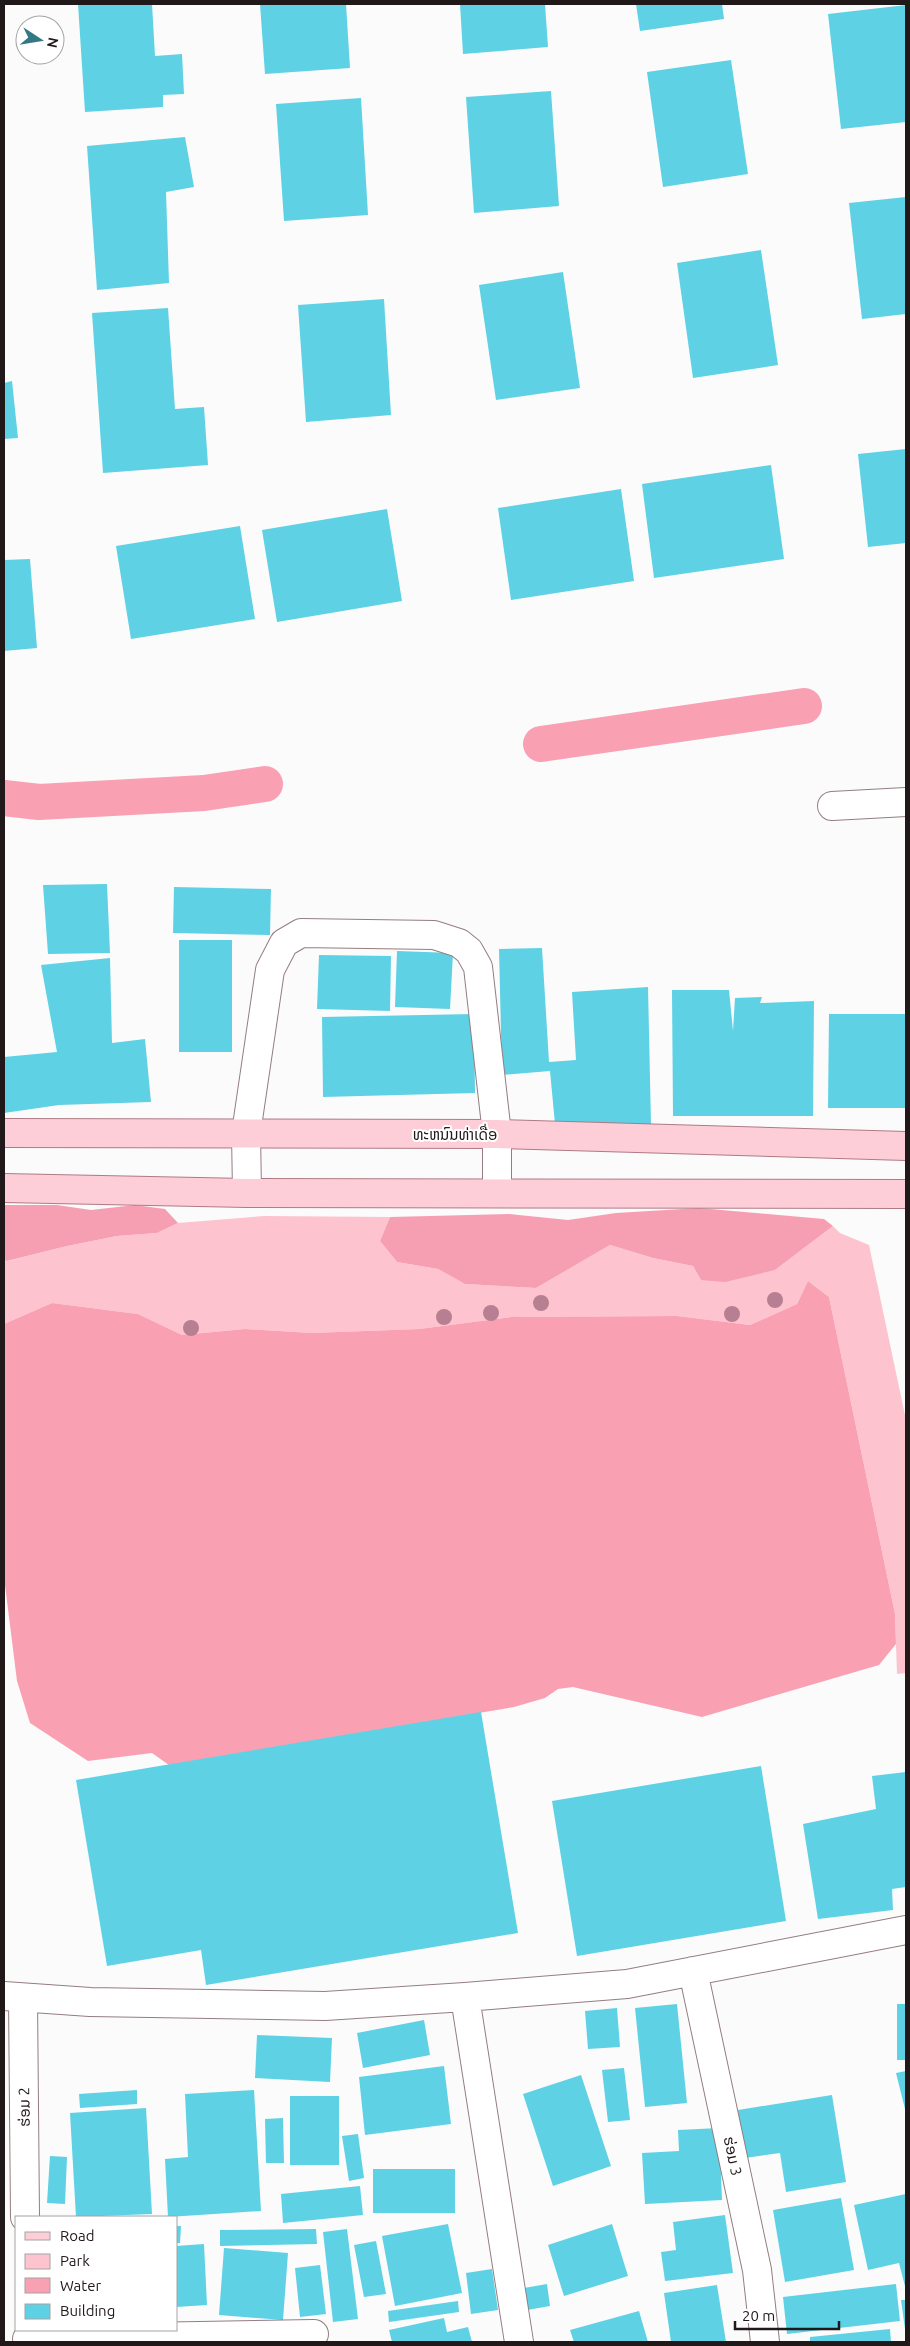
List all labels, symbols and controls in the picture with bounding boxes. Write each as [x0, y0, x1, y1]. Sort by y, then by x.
north arrow [15, 15, 65, 65]
text: N [44, 36, 62, 49]
street label: ທະຫນົນທ່າເດື່ອ [413, 1123, 497, 1143]
street label: ຮ່ອມ 2 [15, 2087, 33, 2127]
street label: ຮ່ອມ 3 [721, 2135, 745, 2177]
legend [15, 2216, 178, 2331]
text: Road [60, 2227, 95, 2244]
text: Park [60, 2252, 90, 2269]
text: Water [60, 2277, 101, 2294]
scale bar [735, 2298, 839, 2330]
text: Building [60, 2302, 115, 2319]
text: 20 m [742, 2307, 775, 2324]

